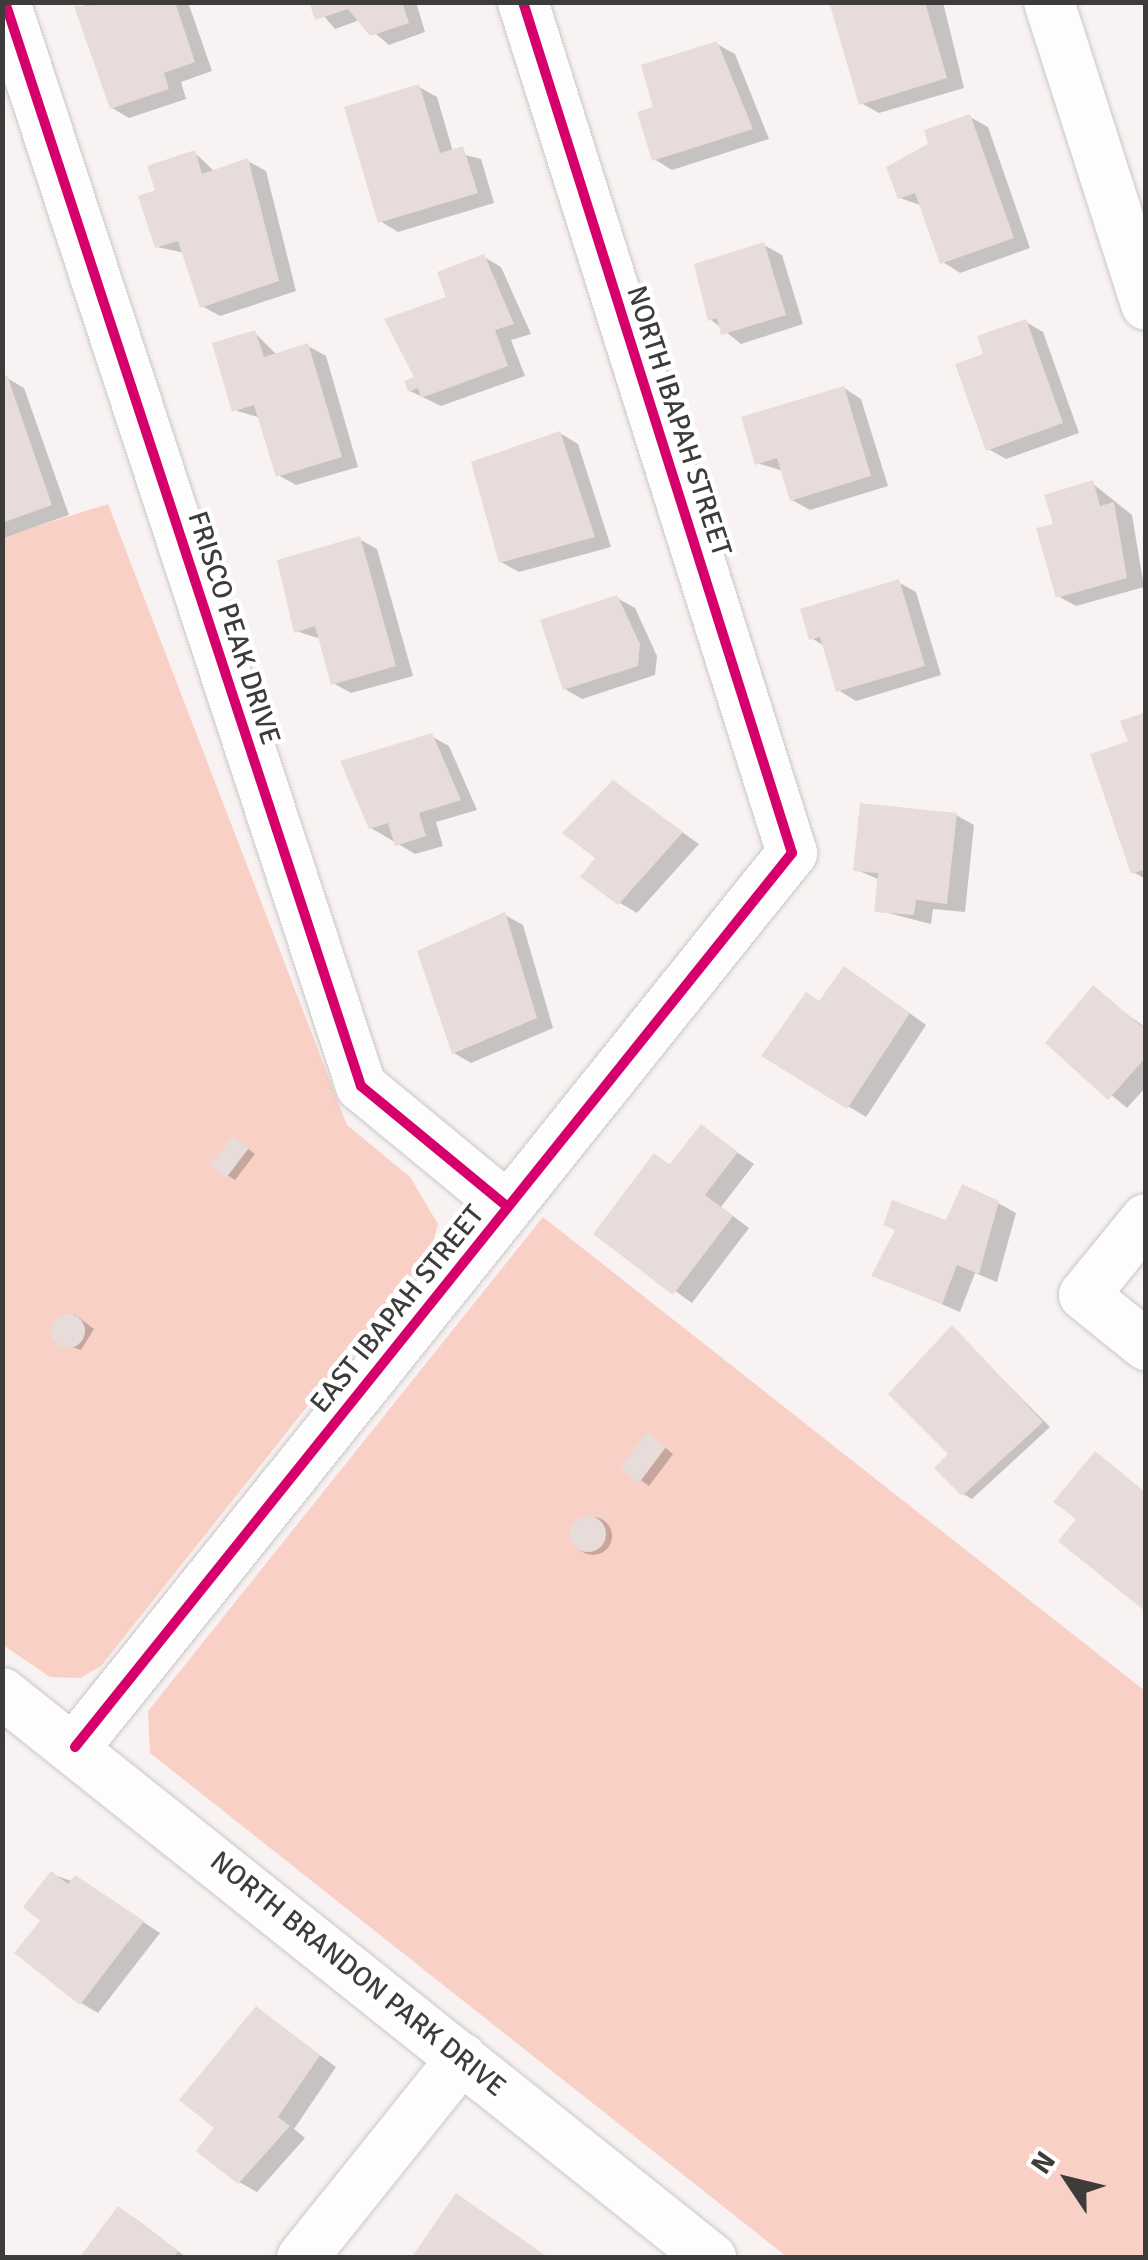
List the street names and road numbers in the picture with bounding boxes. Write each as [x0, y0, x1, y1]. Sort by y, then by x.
street label: NORTH IBAPAH STREET [619, 282, 739, 560]
street label: FRISCO PEAK DRIVE [180, 507, 288, 749]
street label: EAST IBAPAH STREET [303, 1198, 491, 1420]
street label: NORTH BRANDON PARK DRIVE [203, 1844, 513, 2104]

